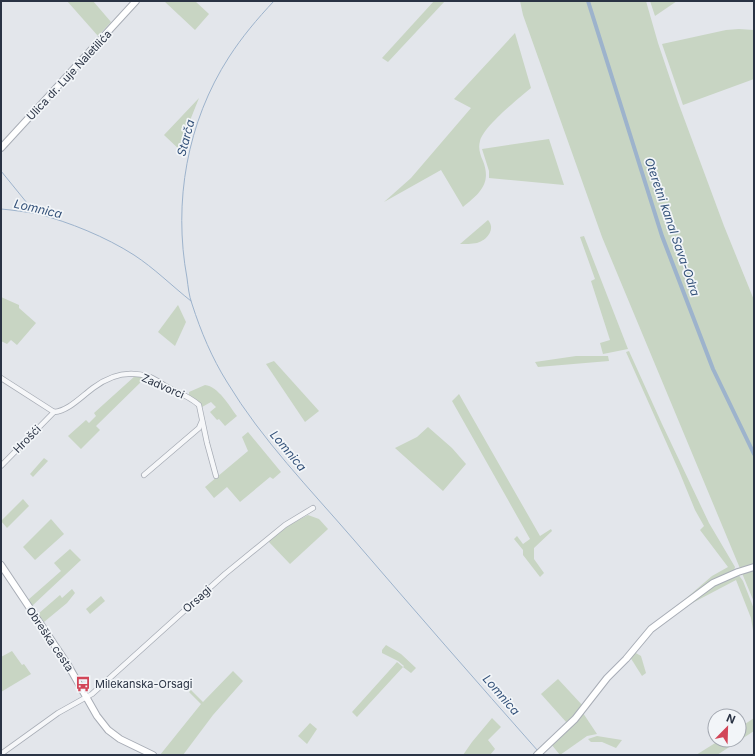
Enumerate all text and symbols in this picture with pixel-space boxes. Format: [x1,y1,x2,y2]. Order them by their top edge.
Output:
street label: Ulica dr. Luje Naletilića [24,27,114,123]
water label: Starča [173,118,198,158]
water label: Oteretni kanal Sava-Odra [642,156,703,298]
water label: Lomnica [13,196,64,221]
street label: Zadvorci [139,370,187,402]
street label: Hrošći [10,422,44,456]
water label: Lomnica [267,427,310,474]
street label: Orsagi [180,582,214,616]
street label: Obreška cesta [23,604,77,674]
water label: Lomnica [480,671,523,718]
bus stop icon: Milekanska-Orsagi [74,675,92,693]
place label: Milekanska-Orsagi [95,677,192,691]
north arrow [707,708,747,748]
text: N [724,711,738,727]

